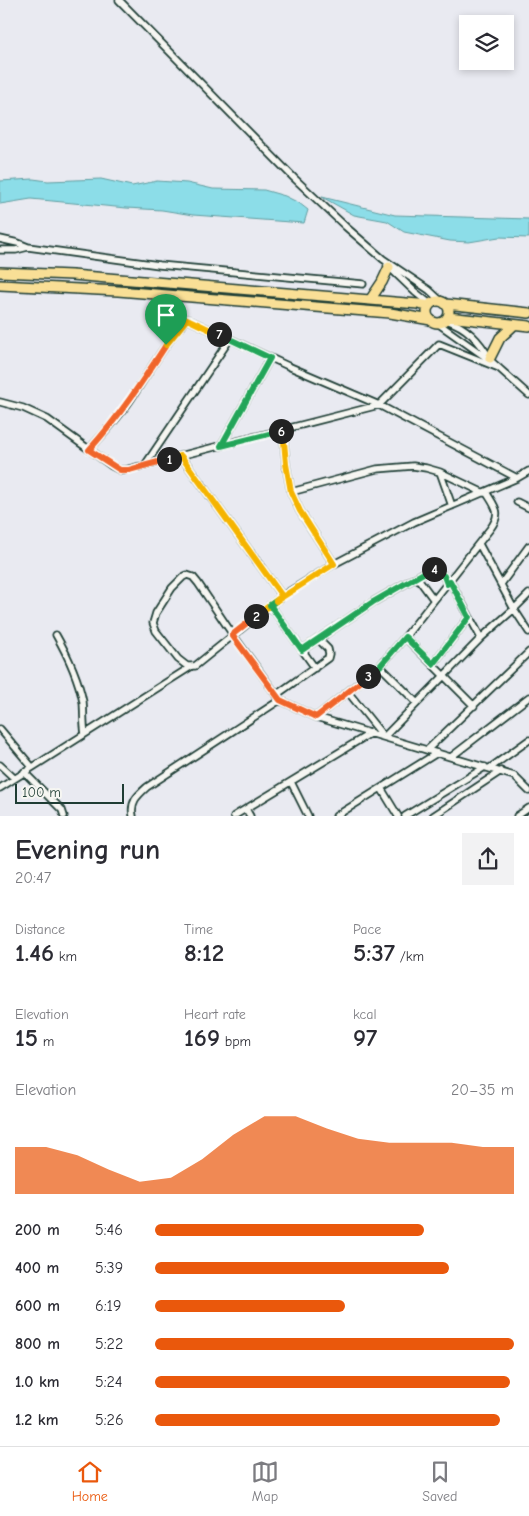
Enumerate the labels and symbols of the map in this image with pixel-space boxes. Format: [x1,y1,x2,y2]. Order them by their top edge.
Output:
pin [145,294,187,345]
pin: 7 [206,322,232,346]
pin: 6 [268,418,294,444]
pin: 1 [156,446,182,472]
pin: 4 [422,556,446,582]
pin: 2 [244,604,268,628]
pin: 3 [356,664,380,688]
scale bar [15,781,124,804]

